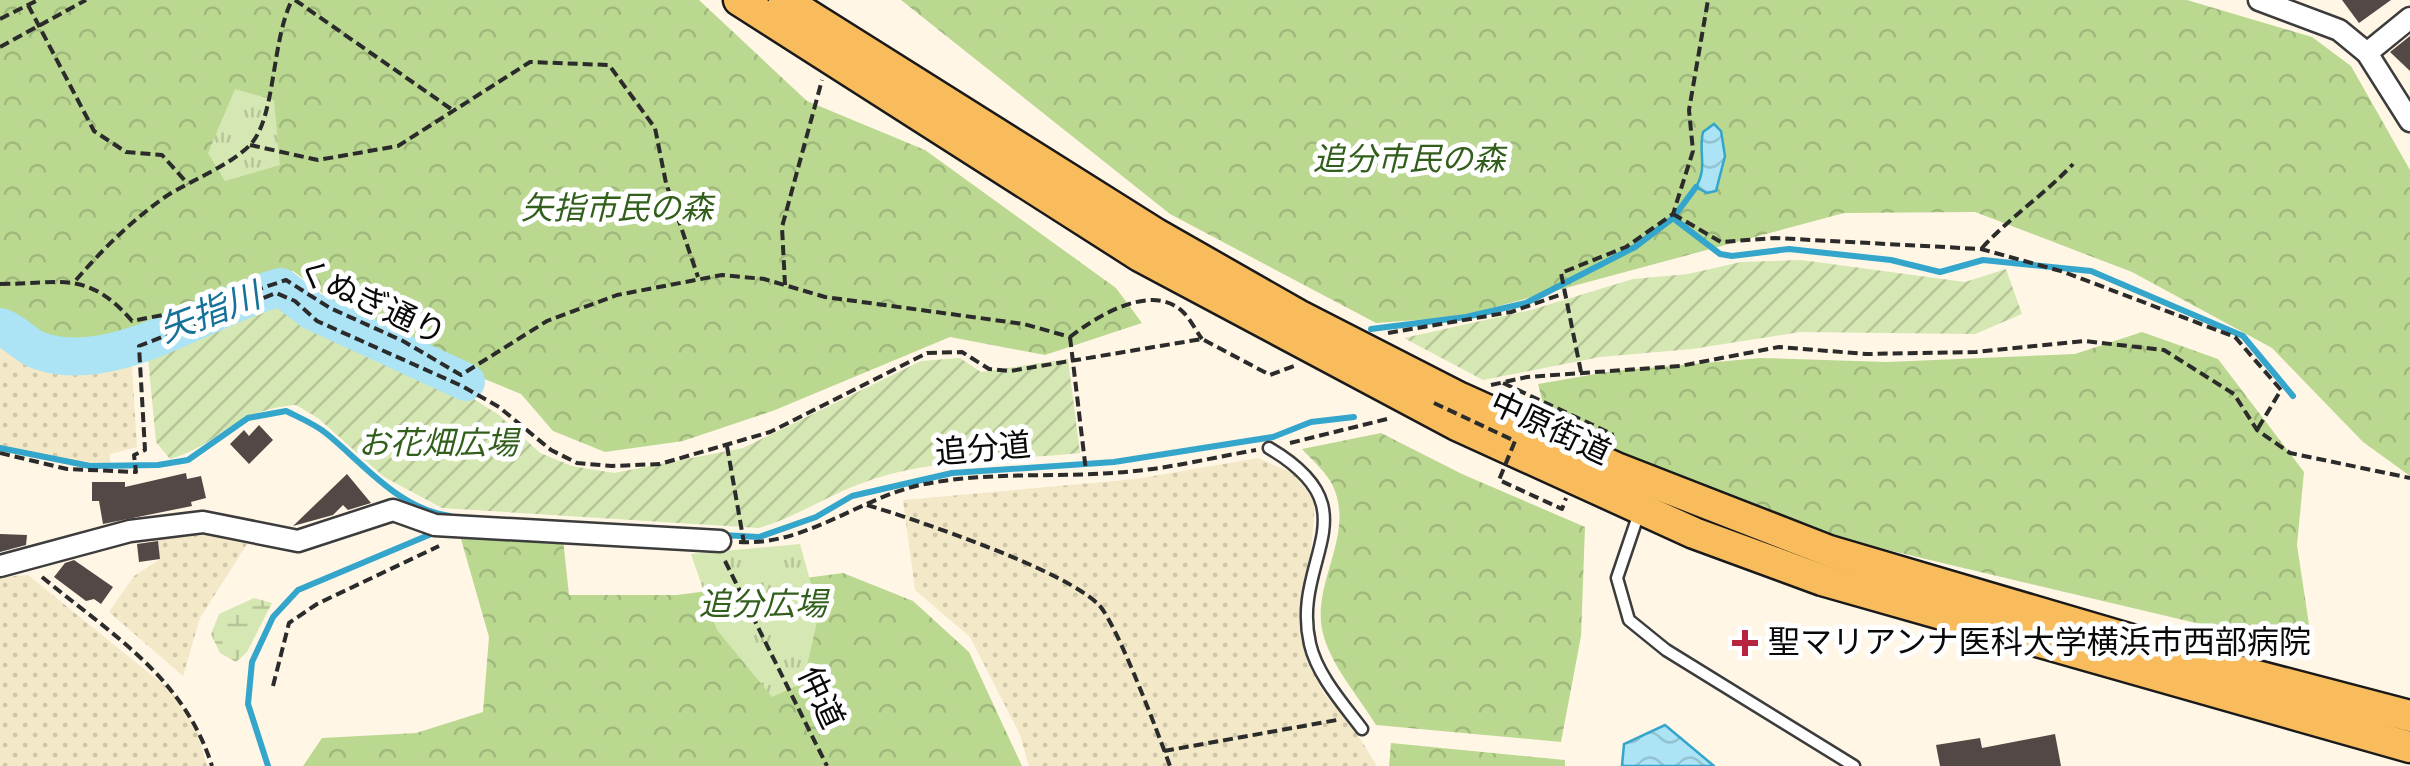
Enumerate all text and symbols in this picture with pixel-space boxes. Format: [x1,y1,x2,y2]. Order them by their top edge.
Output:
park label: 追分市民の森 [1313,136,1508,185]
park label: 矢指市民の森 [521,185,716,234]
street label: くぬぎ通り [288,247,454,359]
water label: 矢指川 [151,269,272,358]
street label: 中原街道 [1482,380,1618,478]
park label: お花畑広場 [358,420,521,469]
street label: 追分道 [933,421,1033,479]
park label: 追分広場 [699,581,830,630]
place label: 聖マリアンナ医科大学横浜市西部病院 [1768,619,2311,668]
marker: 聖マリアンナ医科大学横浜市西部病院 [1732,630,1758,656]
street label: 仲道 [784,659,856,737]

